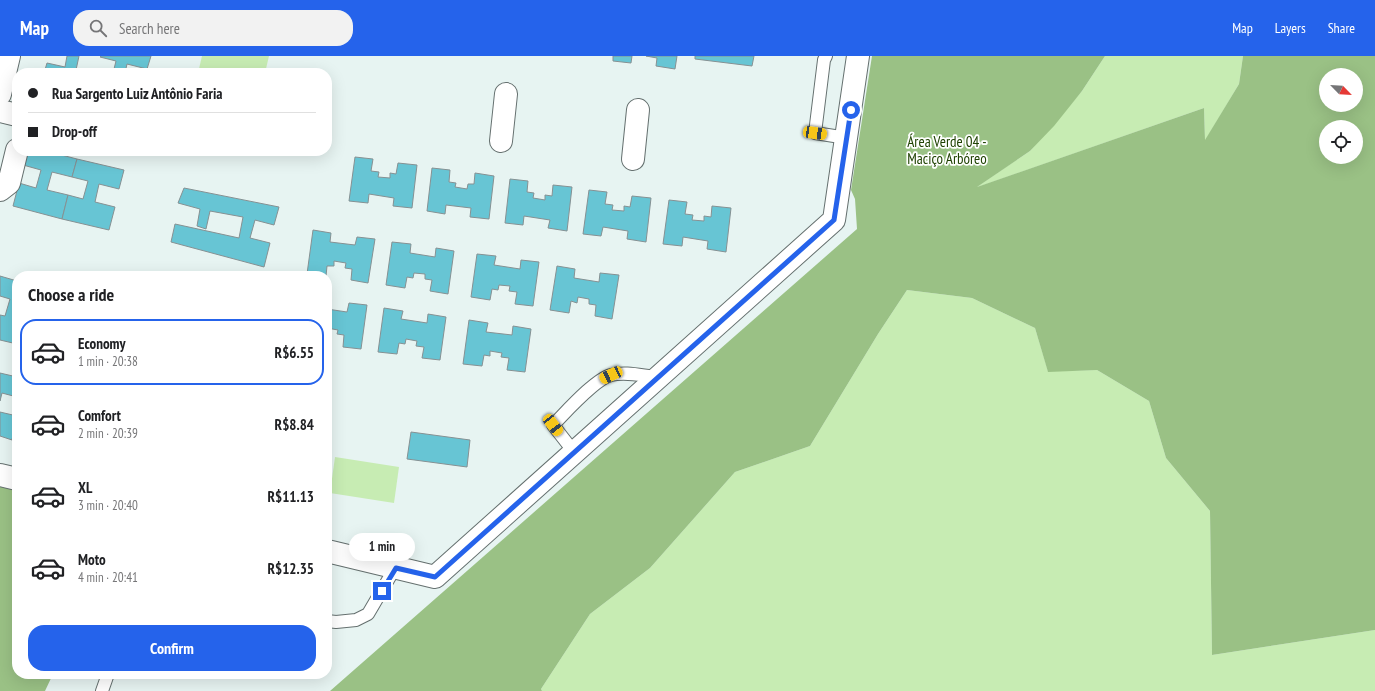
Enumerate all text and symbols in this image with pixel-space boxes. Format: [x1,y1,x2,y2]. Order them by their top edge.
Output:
search box [73,10,353,46]
text: Map [20,16,49,40]
icon: search [87,17,109,39]
text: Search here [119,19,180,38]
text: Map [1232,19,1253,37]
text: Layers [1275,19,1306,37]
text: Share [1328,19,1355,37]
north arrow [1319,68,1363,112]
map controls [1319,68,1363,164]
text: Rua Sargento Luiz Antônio Faria [52,84,223,103]
route start [842,101,860,119]
button: locate [1319,120,1363,164]
text: Drop-off [52,122,97,141]
car [802,125,828,141]
park label: Área Verde 04 - Maciço Arbóreo [907,132,987,168]
text: Choose a ride [28,283,114,306]
icon: car [30,334,66,370]
text: Economy [78,334,126,353]
text: R$6.55 [275,343,314,362]
text: 1 min · 20:38 [78,353,138,370]
car [598,364,624,386]
icon: car [30,406,66,442]
text: Comfort [78,406,121,425]
car [541,412,565,438]
text: R$8.84 [275,415,314,434]
text: 2 min · 20:39 [78,425,138,442]
icon: car [30,478,66,514]
text: XL [78,478,92,497]
text: R$11.13 [267,487,314,506]
text: 3 min · 20:40 [78,497,138,514]
callout: 1 min [349,533,415,561]
text: 1 min [369,538,395,555]
icon: car [30,550,66,586]
text: Moto [78,550,106,569]
text: R$12.35 [267,559,314,578]
text: 4 min · 20:41 [78,569,138,586]
route end [373,582,391,600]
button: Confirm [28,625,316,671]

